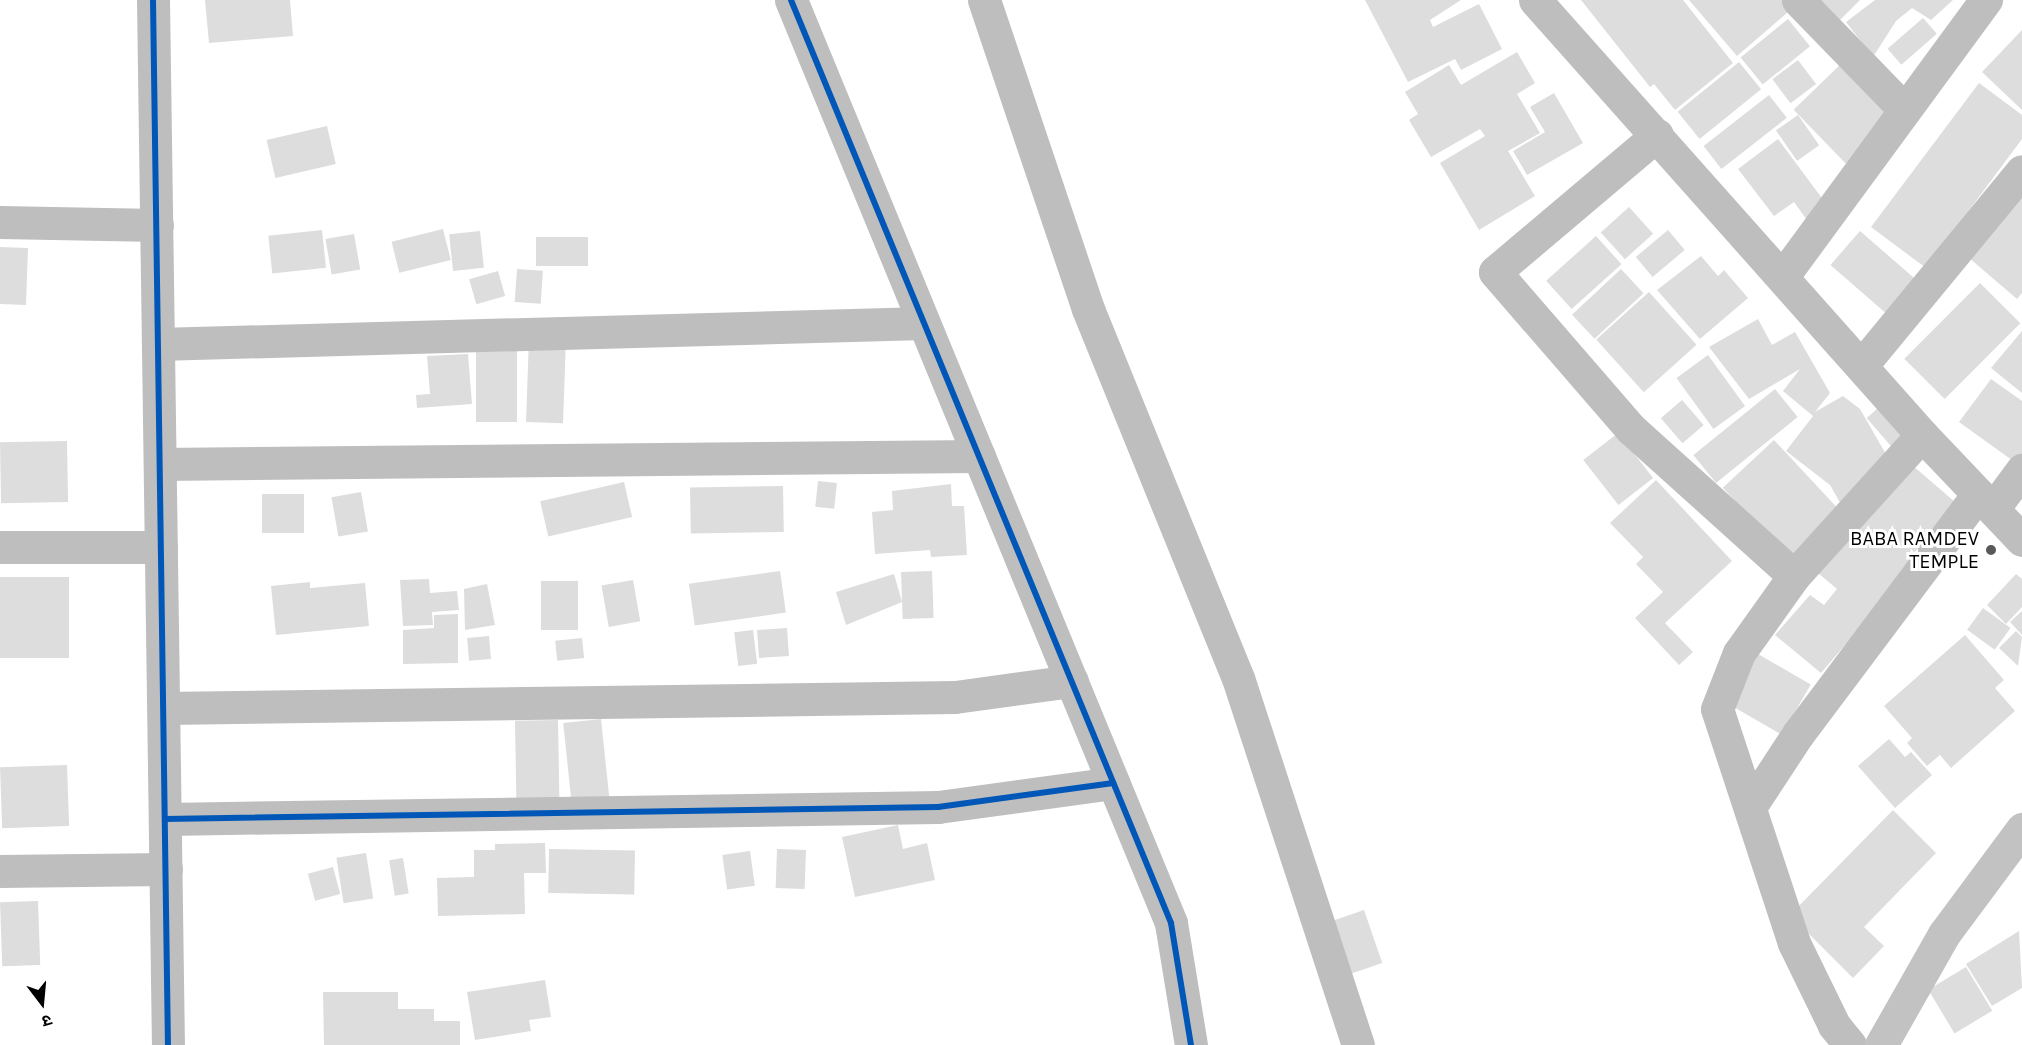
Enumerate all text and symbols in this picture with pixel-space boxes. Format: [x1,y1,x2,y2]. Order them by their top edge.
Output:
place label: BABA RAMDEV TEMPLE [1850,526,1979,573]
marker: BABA RAMDEV TEMPLE [1984,543,1998,557]
north arrow [12,973,72,1033]
text: उ [40,1010,54,1031]

